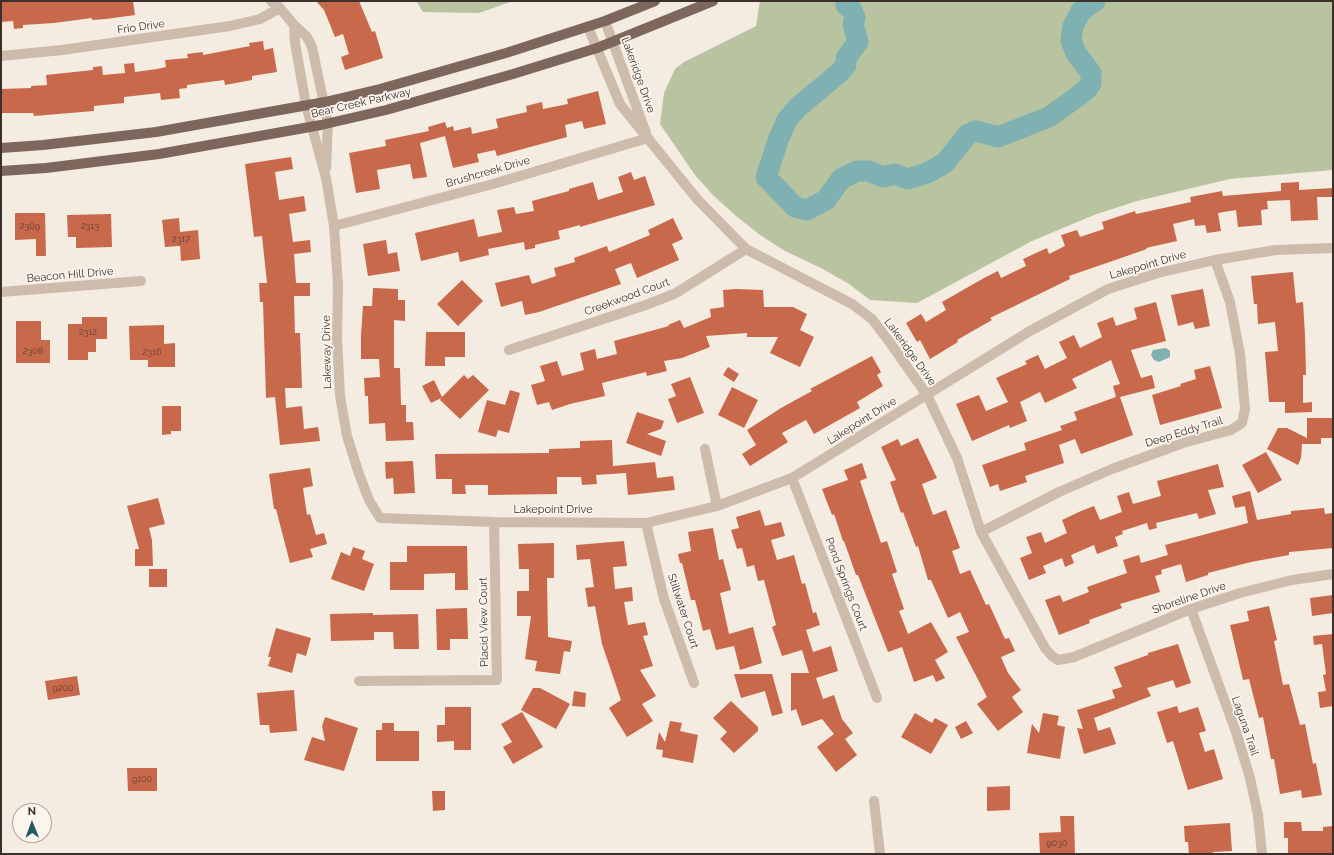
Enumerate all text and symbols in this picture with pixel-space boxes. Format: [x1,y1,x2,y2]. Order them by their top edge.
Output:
street label: Frio Drive [116,17,166,37]
street label: Lakeridge Drive [618,35,658,115]
street label: Bear Creek Parkway [310,85,412,121]
street label: Brushcreek Drive [444,154,532,190]
house number: 2309 [20,221,40,231]
house number: 2313 [81,221,99,231]
house number: 2317 [172,234,190,244]
street label: Lakepoint Drive [1108,248,1188,282]
street label: Beacon Hill Drive [26,265,114,285]
street label: Creekwood Court [583,275,671,319]
street label: Lakeway Drive [320,315,334,389]
street label: Lakeridge Drive [881,316,939,388]
house number: 2312 [79,327,97,337]
house number: 2308 [23,346,43,356]
house number: 2316 [143,347,161,357]
street label: Lakepoint Drive [825,394,899,448]
street label: Deep Eddy Trail [1144,414,1224,450]
street label: Lakepoint Drive [513,503,593,517]
street label: Pond Springs Court [822,536,870,632]
street label: Stillwater Court [665,572,701,650]
street label: Placid View Court [477,577,491,667]
street label: Shoreline Drive [1150,579,1228,617]
house number: 9200 [53,683,73,693]
street label: Laguna Trail [1229,695,1261,757]
house number: 9100 [132,774,152,784]
north arrow [12,803,52,843]
text: N [27,805,36,818]
house number: 9030 [1046,838,1068,848]

